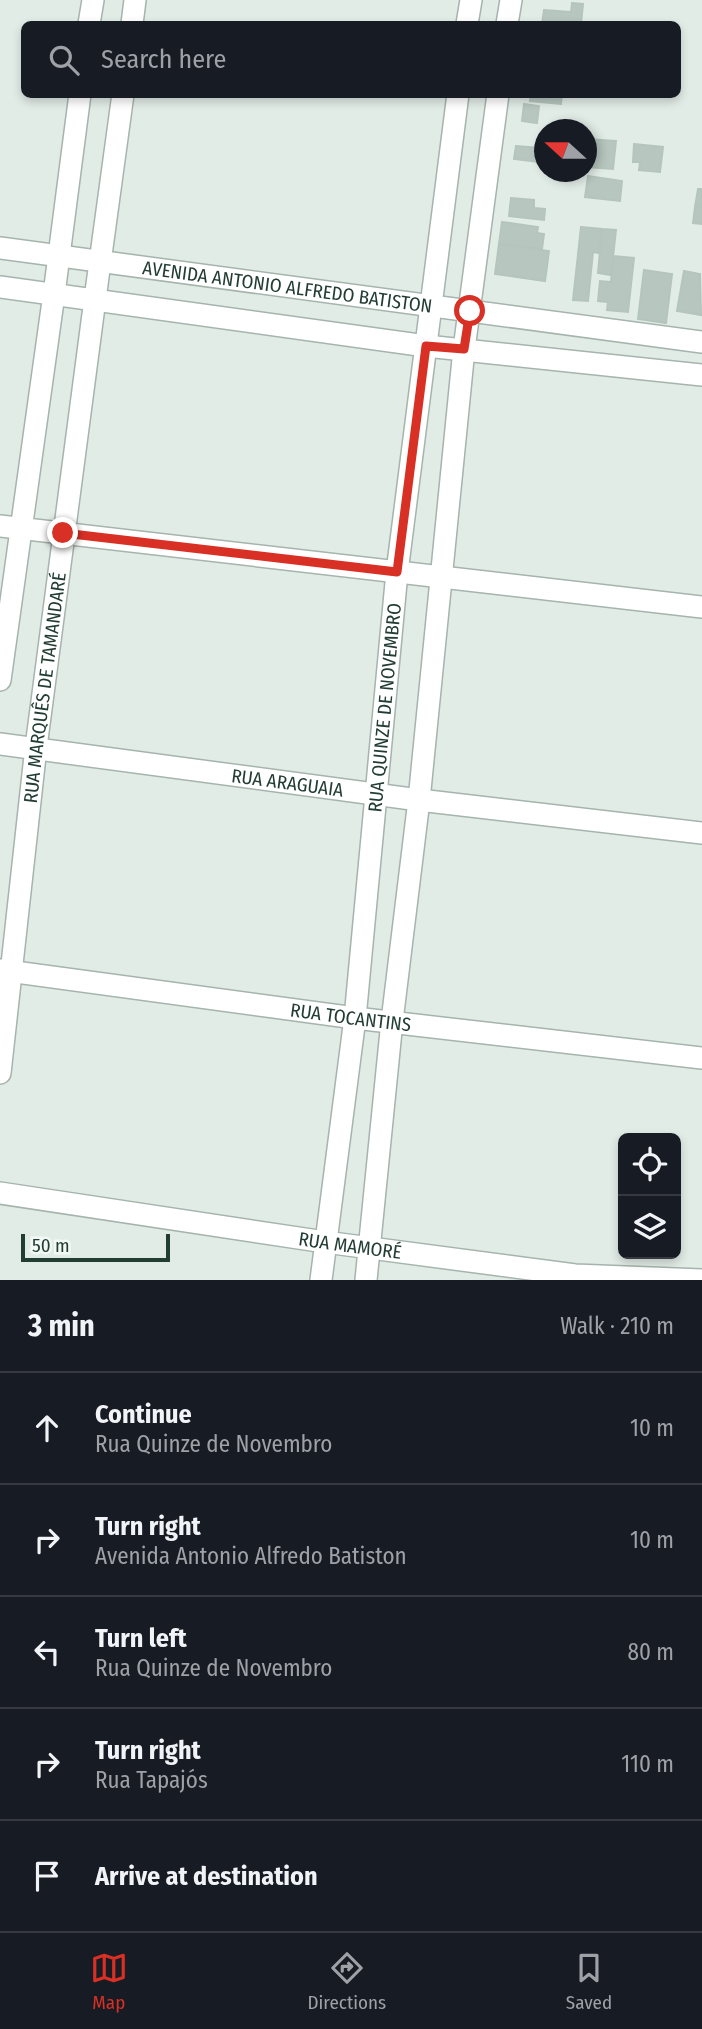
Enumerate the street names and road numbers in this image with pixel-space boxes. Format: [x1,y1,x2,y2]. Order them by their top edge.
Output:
street label: AVENIDA ANTONIO ALFREDO BATISTON [141,256,434,318]
street label: RUA MARQUÊS DE TAMANDARÉ [19,571,71,804]
street label: RUA QUINZE DE NOVEMBRO [363,602,406,813]
street label: RUA ARAGUAIA [230,764,345,802]
street label: RUA TOCANTINS [289,998,413,1036]
street label: RUA MAMORÉ [297,1227,403,1264]

